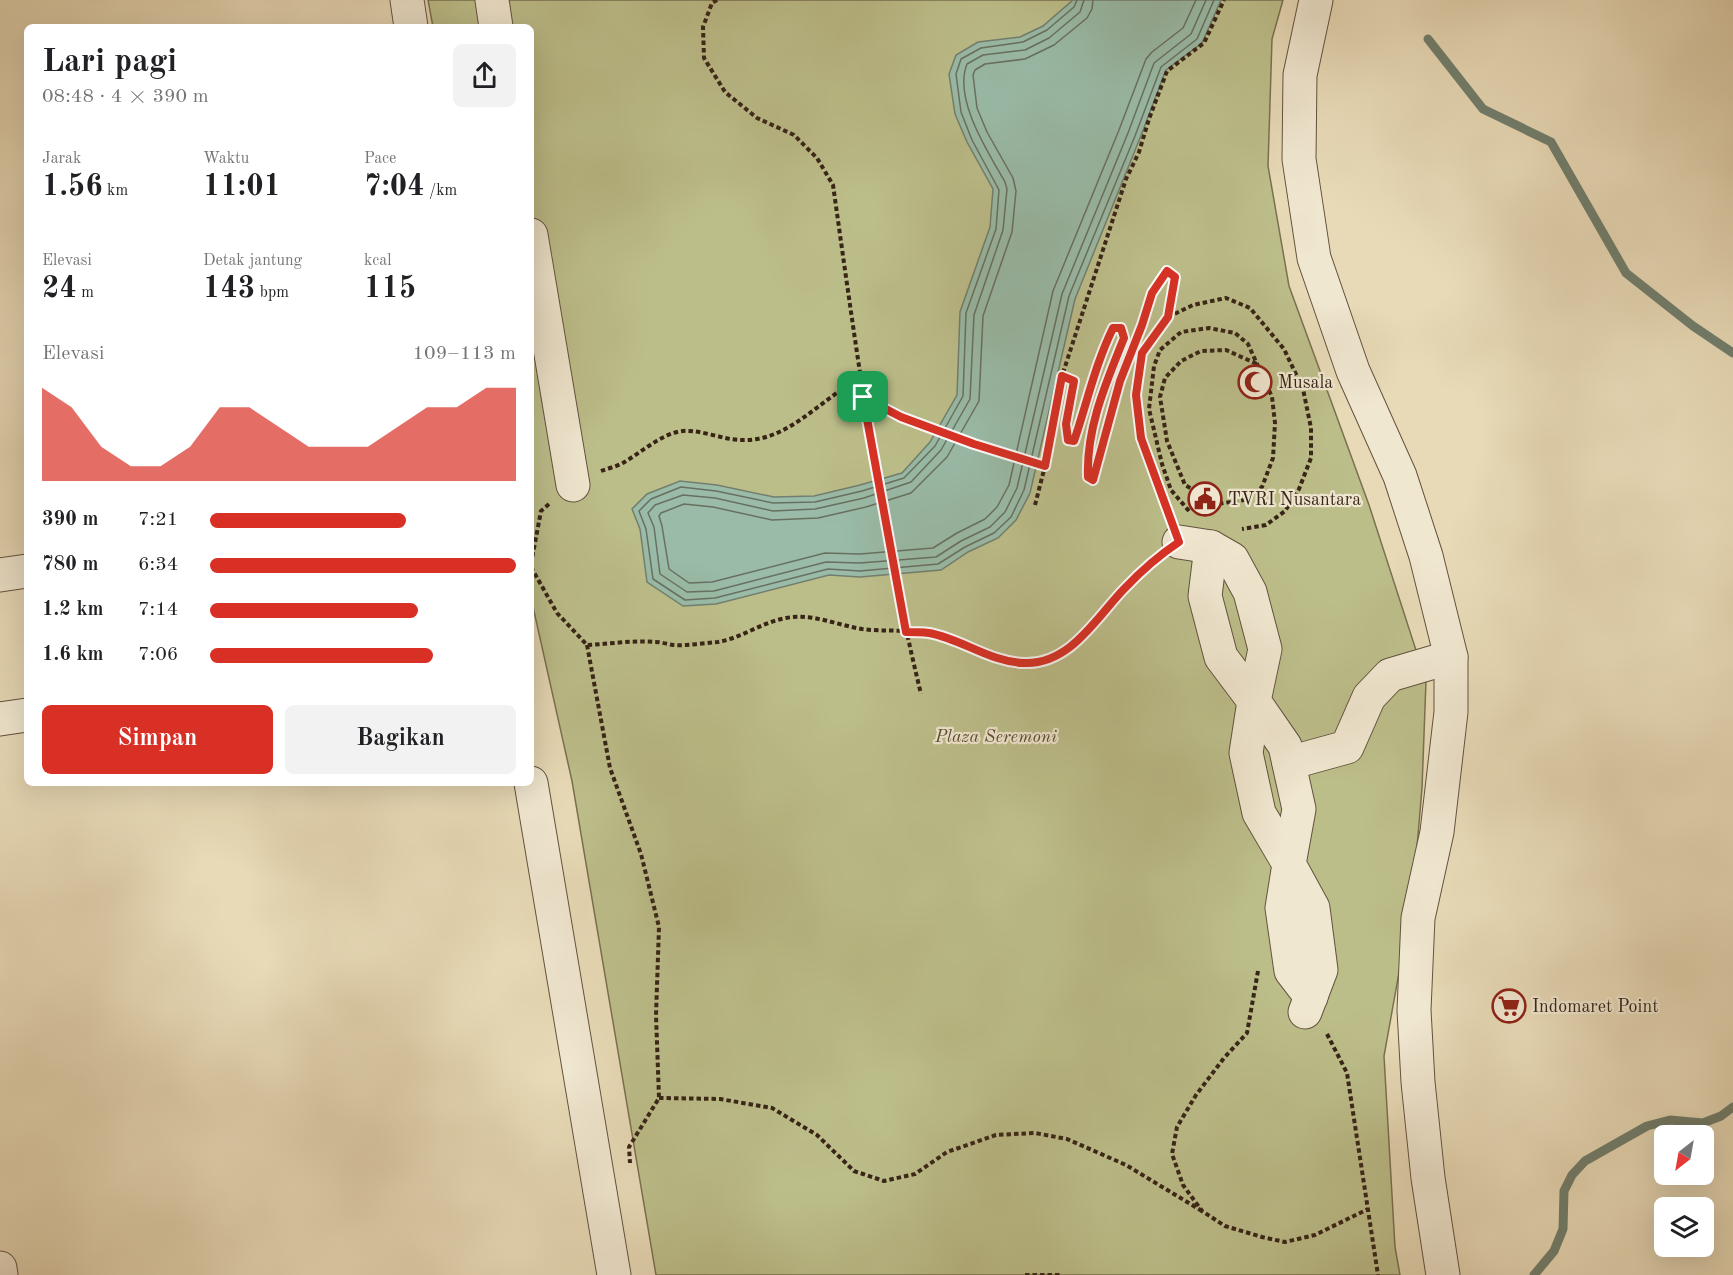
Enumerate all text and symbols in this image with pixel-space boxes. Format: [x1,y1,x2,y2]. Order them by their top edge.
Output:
button: share [453,44,516,107]
text: Lari pagi [42,46,177,79]
text: 08:48 · 4 × 390 m [42,87,209,107]
text: Jarak [42,151,81,167]
text: Waktu [203,151,249,167]
text: Pace [364,151,396,167]
text: 1.56 [42,172,103,202]
text: 11:01 [203,172,281,202]
text: 7:04 [364,172,425,202]
text: km [103,183,128,199]
text: /km [425,183,457,199]
text: Elevasi [42,253,92,269]
text: Detak jantung [203,253,302,269]
text: kcal [364,253,392,269]
text: 24 [42,274,77,304]
text: 143 [203,274,255,304]
text: 115 [364,274,416,304]
text: m [77,285,94,301]
text: bpm [255,285,289,301]
text: Elevasi [42,344,104,364]
text: 109–113 m [413,344,516,364]
mosque icon: Musala [1237,364,1273,400]
pin [837,371,888,422]
place label: Musala [1278,374,1333,392]
icon: arrive [846,380,879,413]
public building icon: TVRI Nusantara [1187,481,1223,517]
place label: TVRI Nusantara [1228,491,1361,509]
text: 390 m [42,510,98,530]
text: 7:21 [138,510,178,530]
text: 780 m [42,555,98,575]
text: 6:34 [138,555,178,575]
text: 1.2 km [42,600,104,620]
text: 7:14 [138,600,178,620]
text: 1.6 km [42,645,104,665]
text: 7:06 [138,645,178,665]
button: Simpan [42,705,273,774]
button: Bagikan [285,705,516,774]
park label: Plaza Seremoni [934,728,1057,746]
supermarket icon: Indomaret Point [1491,988,1527,1024]
place label: Indomaret Point [1532,998,1658,1016]
north arrow [1654,1125,1714,1185]
map controls [1654,1125,1714,1257]
button: layers [1654,1197,1714,1257]

